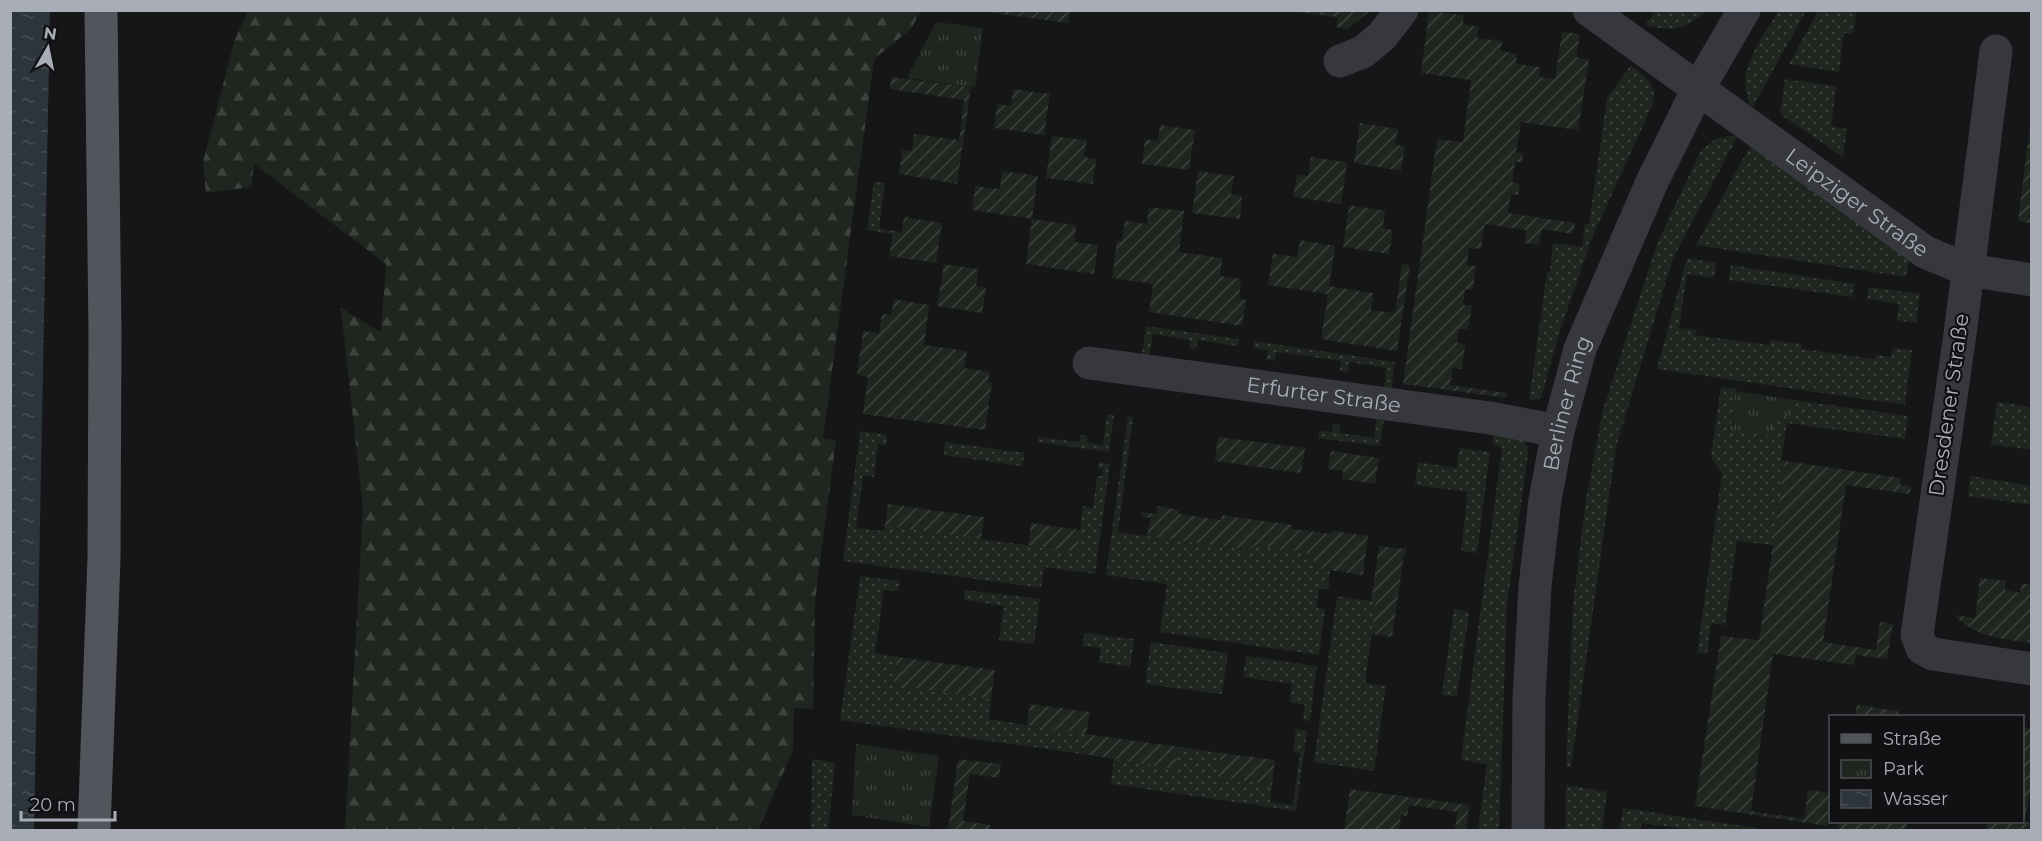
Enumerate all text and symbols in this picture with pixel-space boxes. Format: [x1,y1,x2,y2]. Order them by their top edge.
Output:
north arrow [18,18,78,78]
text: N [42,23,58,44]
street label: Leipziger Straße [1781,143,1933,262]
street label: Dresdener Straße [1923,312,1974,498]
street label: Berliner Ring [1538,332,1596,473]
street label: Erfurter Straße [1245,372,1403,418]
legend [1829,715,2024,823]
text: Straße [1883,728,1942,750]
text: Park [1883,758,1924,780]
scale bar [21,784,116,822]
text: Wasser [1883,788,1948,810]
text: 20 m [30,794,76,816]

